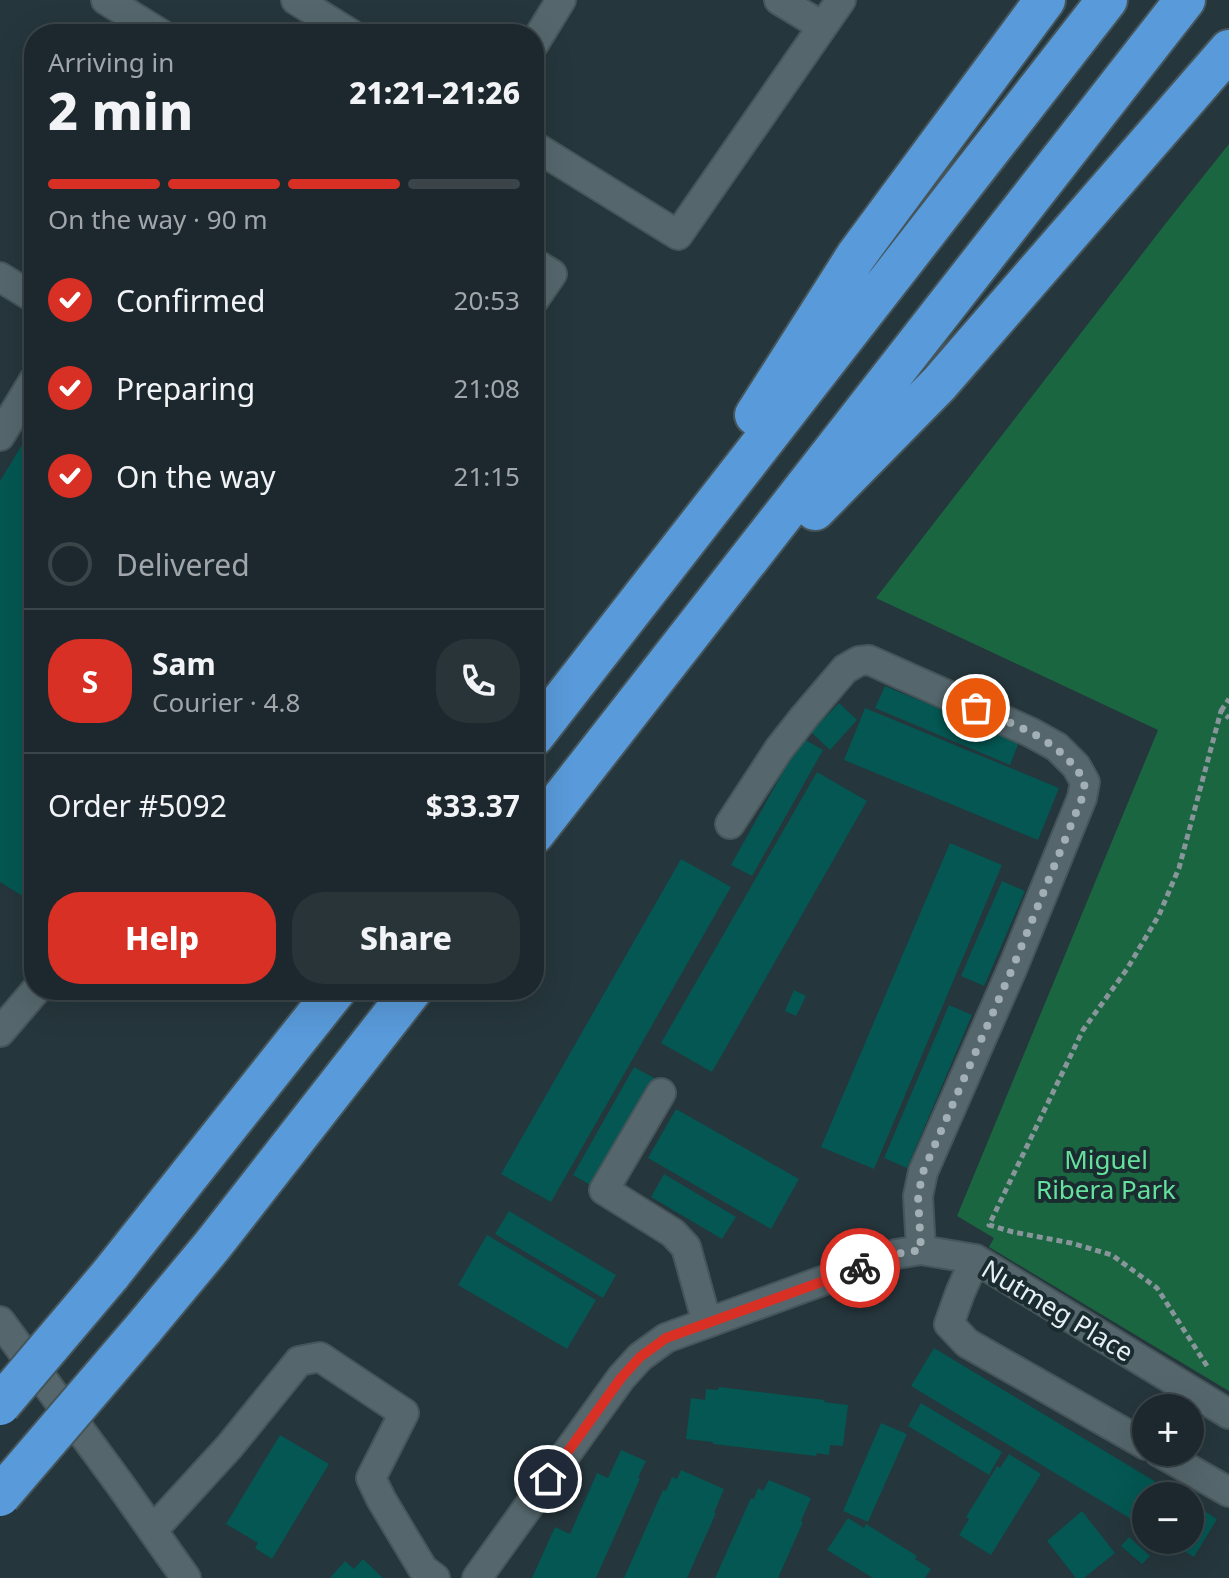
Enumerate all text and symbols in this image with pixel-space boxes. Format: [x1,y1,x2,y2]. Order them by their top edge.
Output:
text: Arriving in [48,44,174,80]
text: 21:21–21:26 [349,72,520,113]
text: 2 min [48,74,193,145]
text: On the way · 90 m [48,201,268,237]
icon: check [48,278,92,322]
text: Confirmed [116,280,266,321]
text: 20:53 [454,282,520,318]
icon: check [48,366,92,410]
text: Preparing [116,368,255,409]
text: 21:08 [454,370,520,406]
icon: check [48,454,92,498]
text: On the way [116,456,276,497]
text: 21:15 [454,458,520,494]
text: Delivered [116,544,250,585]
button: phone [436,639,520,723]
text: Sam [152,643,216,684]
text: S [82,661,98,702]
pin [942,674,1010,742]
text: Courier · 4.8 [152,684,300,720]
icon: bag [954,686,998,730]
text: Order #5092 [48,785,227,826]
text: $33.37 [426,785,520,826]
button: Help [48,892,276,984]
button: Share [292,892,520,984]
park label: Miguel Ribera Park [1036,1141,1176,1207]
courier [820,1228,900,1308]
icon: bike [838,1246,882,1290]
street label: Nutmeg Place [975,1251,1141,1369]
map controls [1132,1394,1204,1554]
button: + [1132,1394,1204,1466]
pin [514,1445,582,1513]
icon: home [526,1457,570,1501]
button: − [1132,1482,1204,1554]

